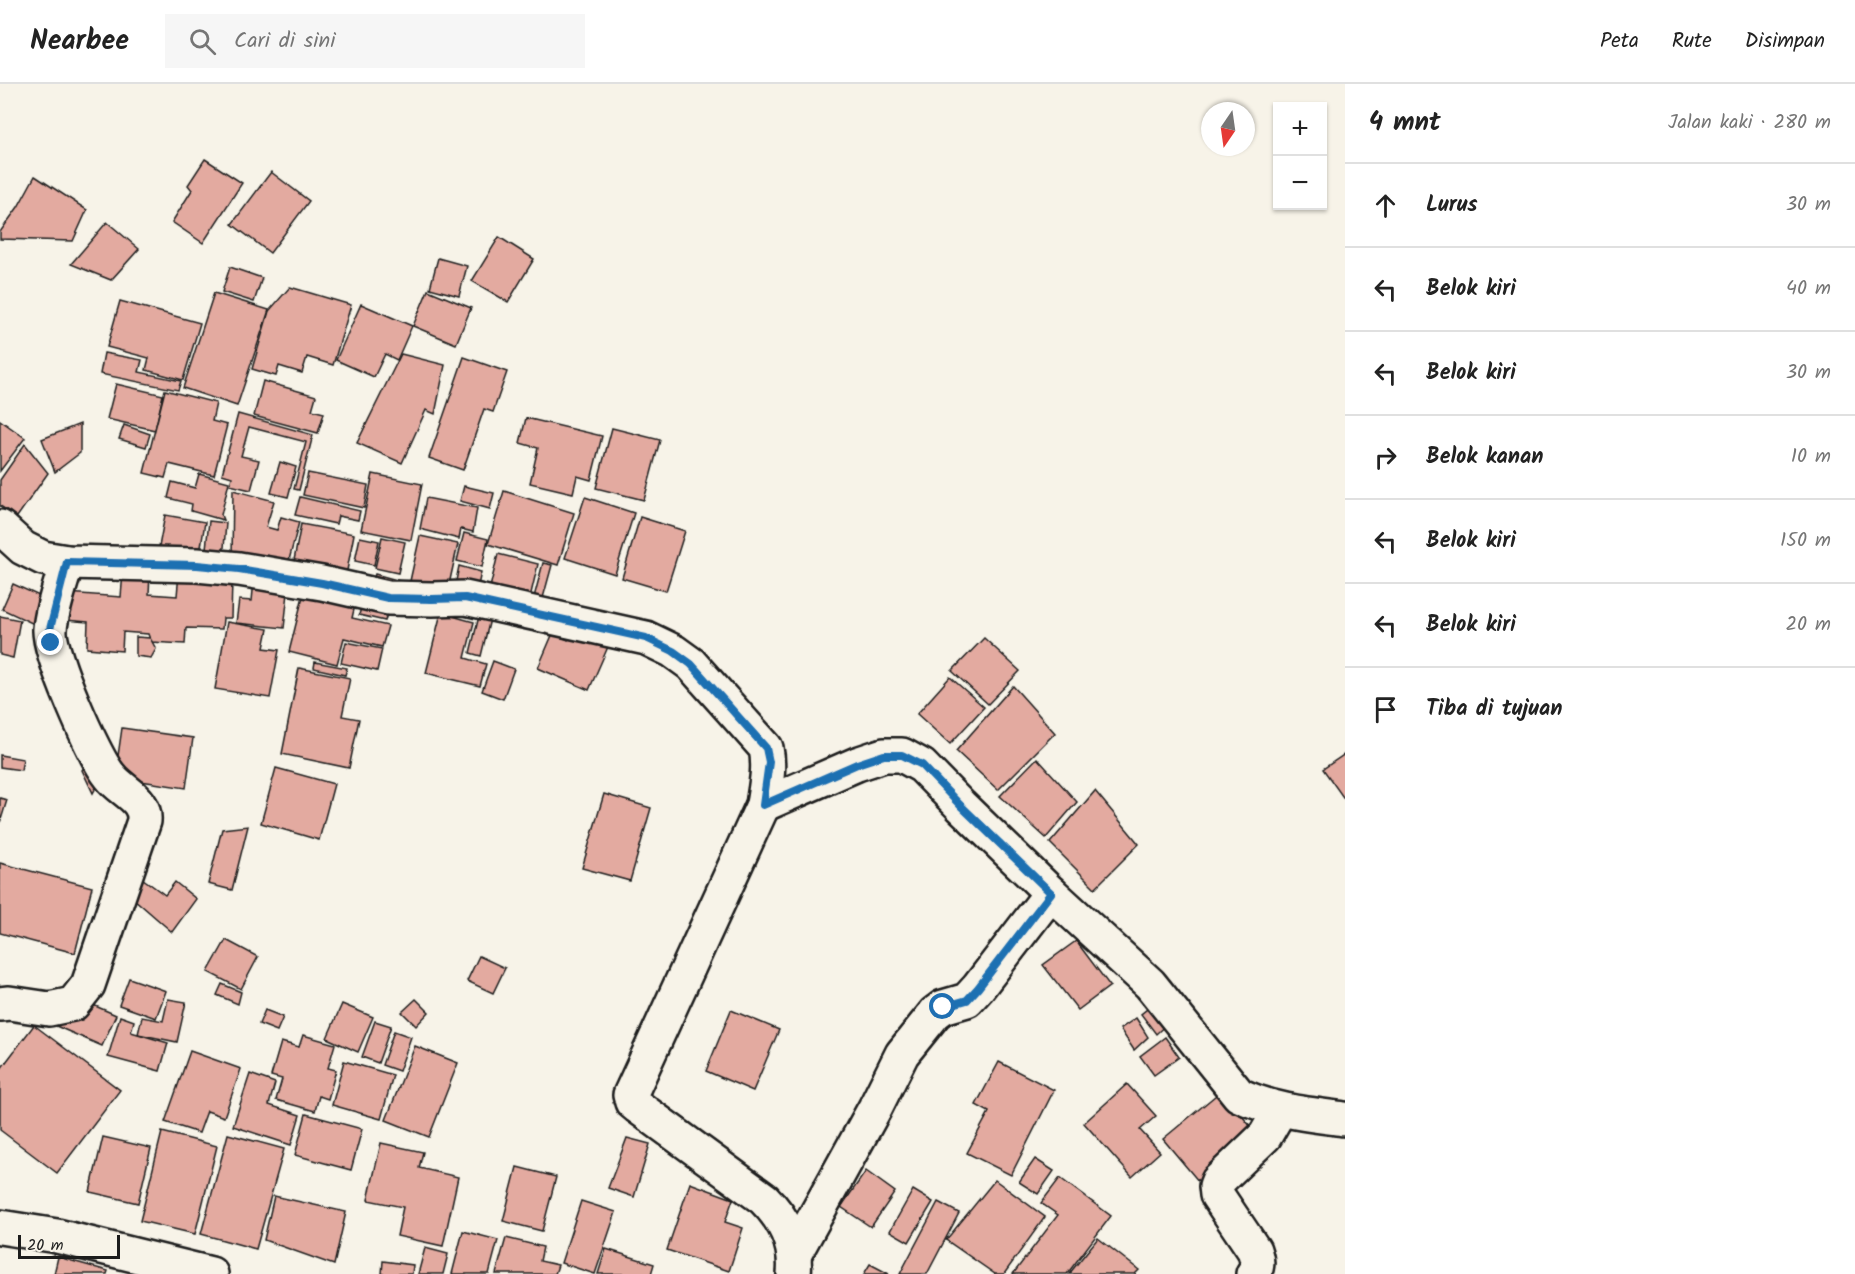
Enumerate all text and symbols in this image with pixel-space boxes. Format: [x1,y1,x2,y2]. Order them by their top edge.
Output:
search box [165,14,585,68]
text: Nearbee [30,19,129,64]
text: Cari di sini [234,24,335,59]
icon: search [186,25,219,58]
text: Peta [1600,25,1639,58]
text: Rute [1672,25,1712,58]
text: Disimpan [1745,25,1825,58]
north arrow [1201,102,1255,156]
map controls [1273,102,1327,210]
button: + [1273,102,1327,156]
text: 4 mnt [1369,102,1441,144]
text: Jalan kaki · 280 m [1668,107,1831,139]
button: − [1273,156,1327,210]
text: Lurus [1426,188,1478,223]
icon: ahead [1369,189,1402,222]
text: 30 m [1786,189,1831,221]
text: Belok kiri [1426,272,1516,307]
icon: left [1369,273,1402,306]
text: 40 m [1786,273,1831,305]
text: Belok kiri [1426,356,1516,391]
icon: left [1369,357,1402,390]
text: 30 m [1786,357,1831,389]
text: Belok kanan [1426,440,1543,475]
icon: right [1369,441,1402,474]
text: 10 m [1791,441,1831,473]
text: Belok kiri [1426,524,1516,559]
icon: left [1369,525,1402,558]
text: 150 m [1780,525,1831,557]
text: Belok kiri [1426,608,1516,643]
icon: left [1369,609,1402,642]
text: 20 m [1785,609,1831,641]
route end [37,629,63,655]
text: Tiba di tujuan [1426,692,1562,727]
icon: arrive [1369,693,1402,726]
route start [929,993,955,1019]
scale bar [18,1232,120,1260]
text: 20 m [27,1233,63,1258]

